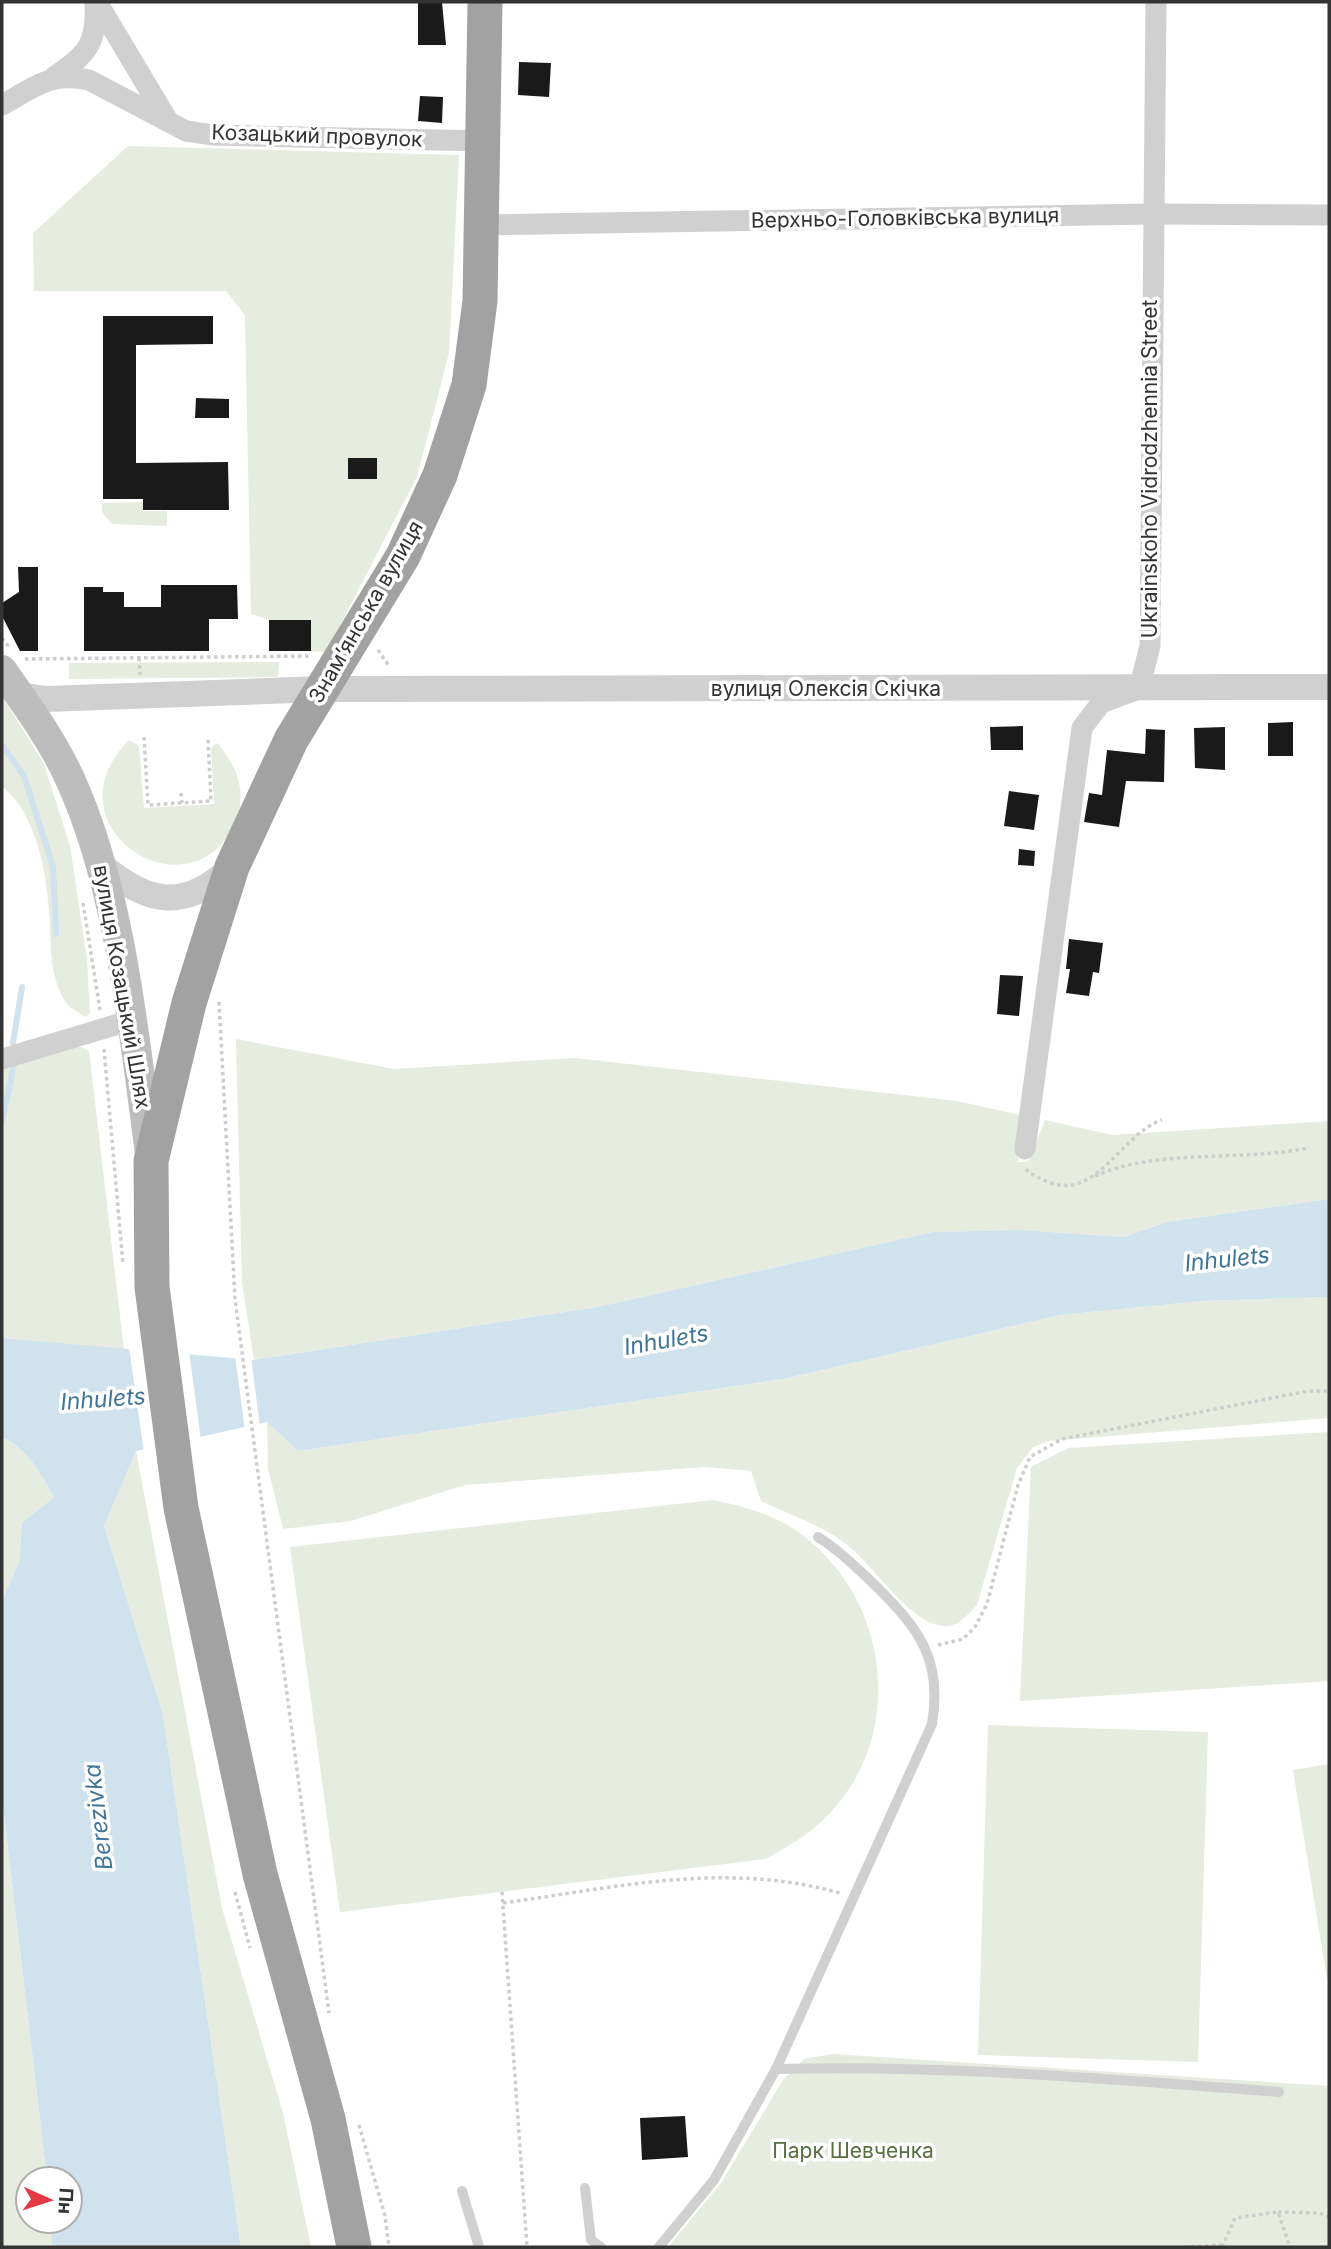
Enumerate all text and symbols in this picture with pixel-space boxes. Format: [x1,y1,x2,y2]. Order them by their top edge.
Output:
street label: Козацький провулок [211,119,424,152]
street label: Верхньо-Головківська вулиця [751,202,1059,233]
street label: Ukrainskoho Vidrodzhennia Street [1137,300,1162,638]
street label: Знамʼянська вулиця [303,516,428,707]
street label: вулиця Олексія Скічка [711,676,941,701]
street label: вулиця Козацький Шлях [89,863,156,1111]
water label: Inhulets [1183,1241,1271,1277]
water label: Inhulets [622,1319,710,1361]
water label: Inhulets [59,1382,147,1416]
water label: Berezivka [78,1762,118,1872]
park label: Парк Шевченка [772,2138,934,2163]
north arrow [14,2165,84,2235]
text: Пн [53,2187,78,2214]

